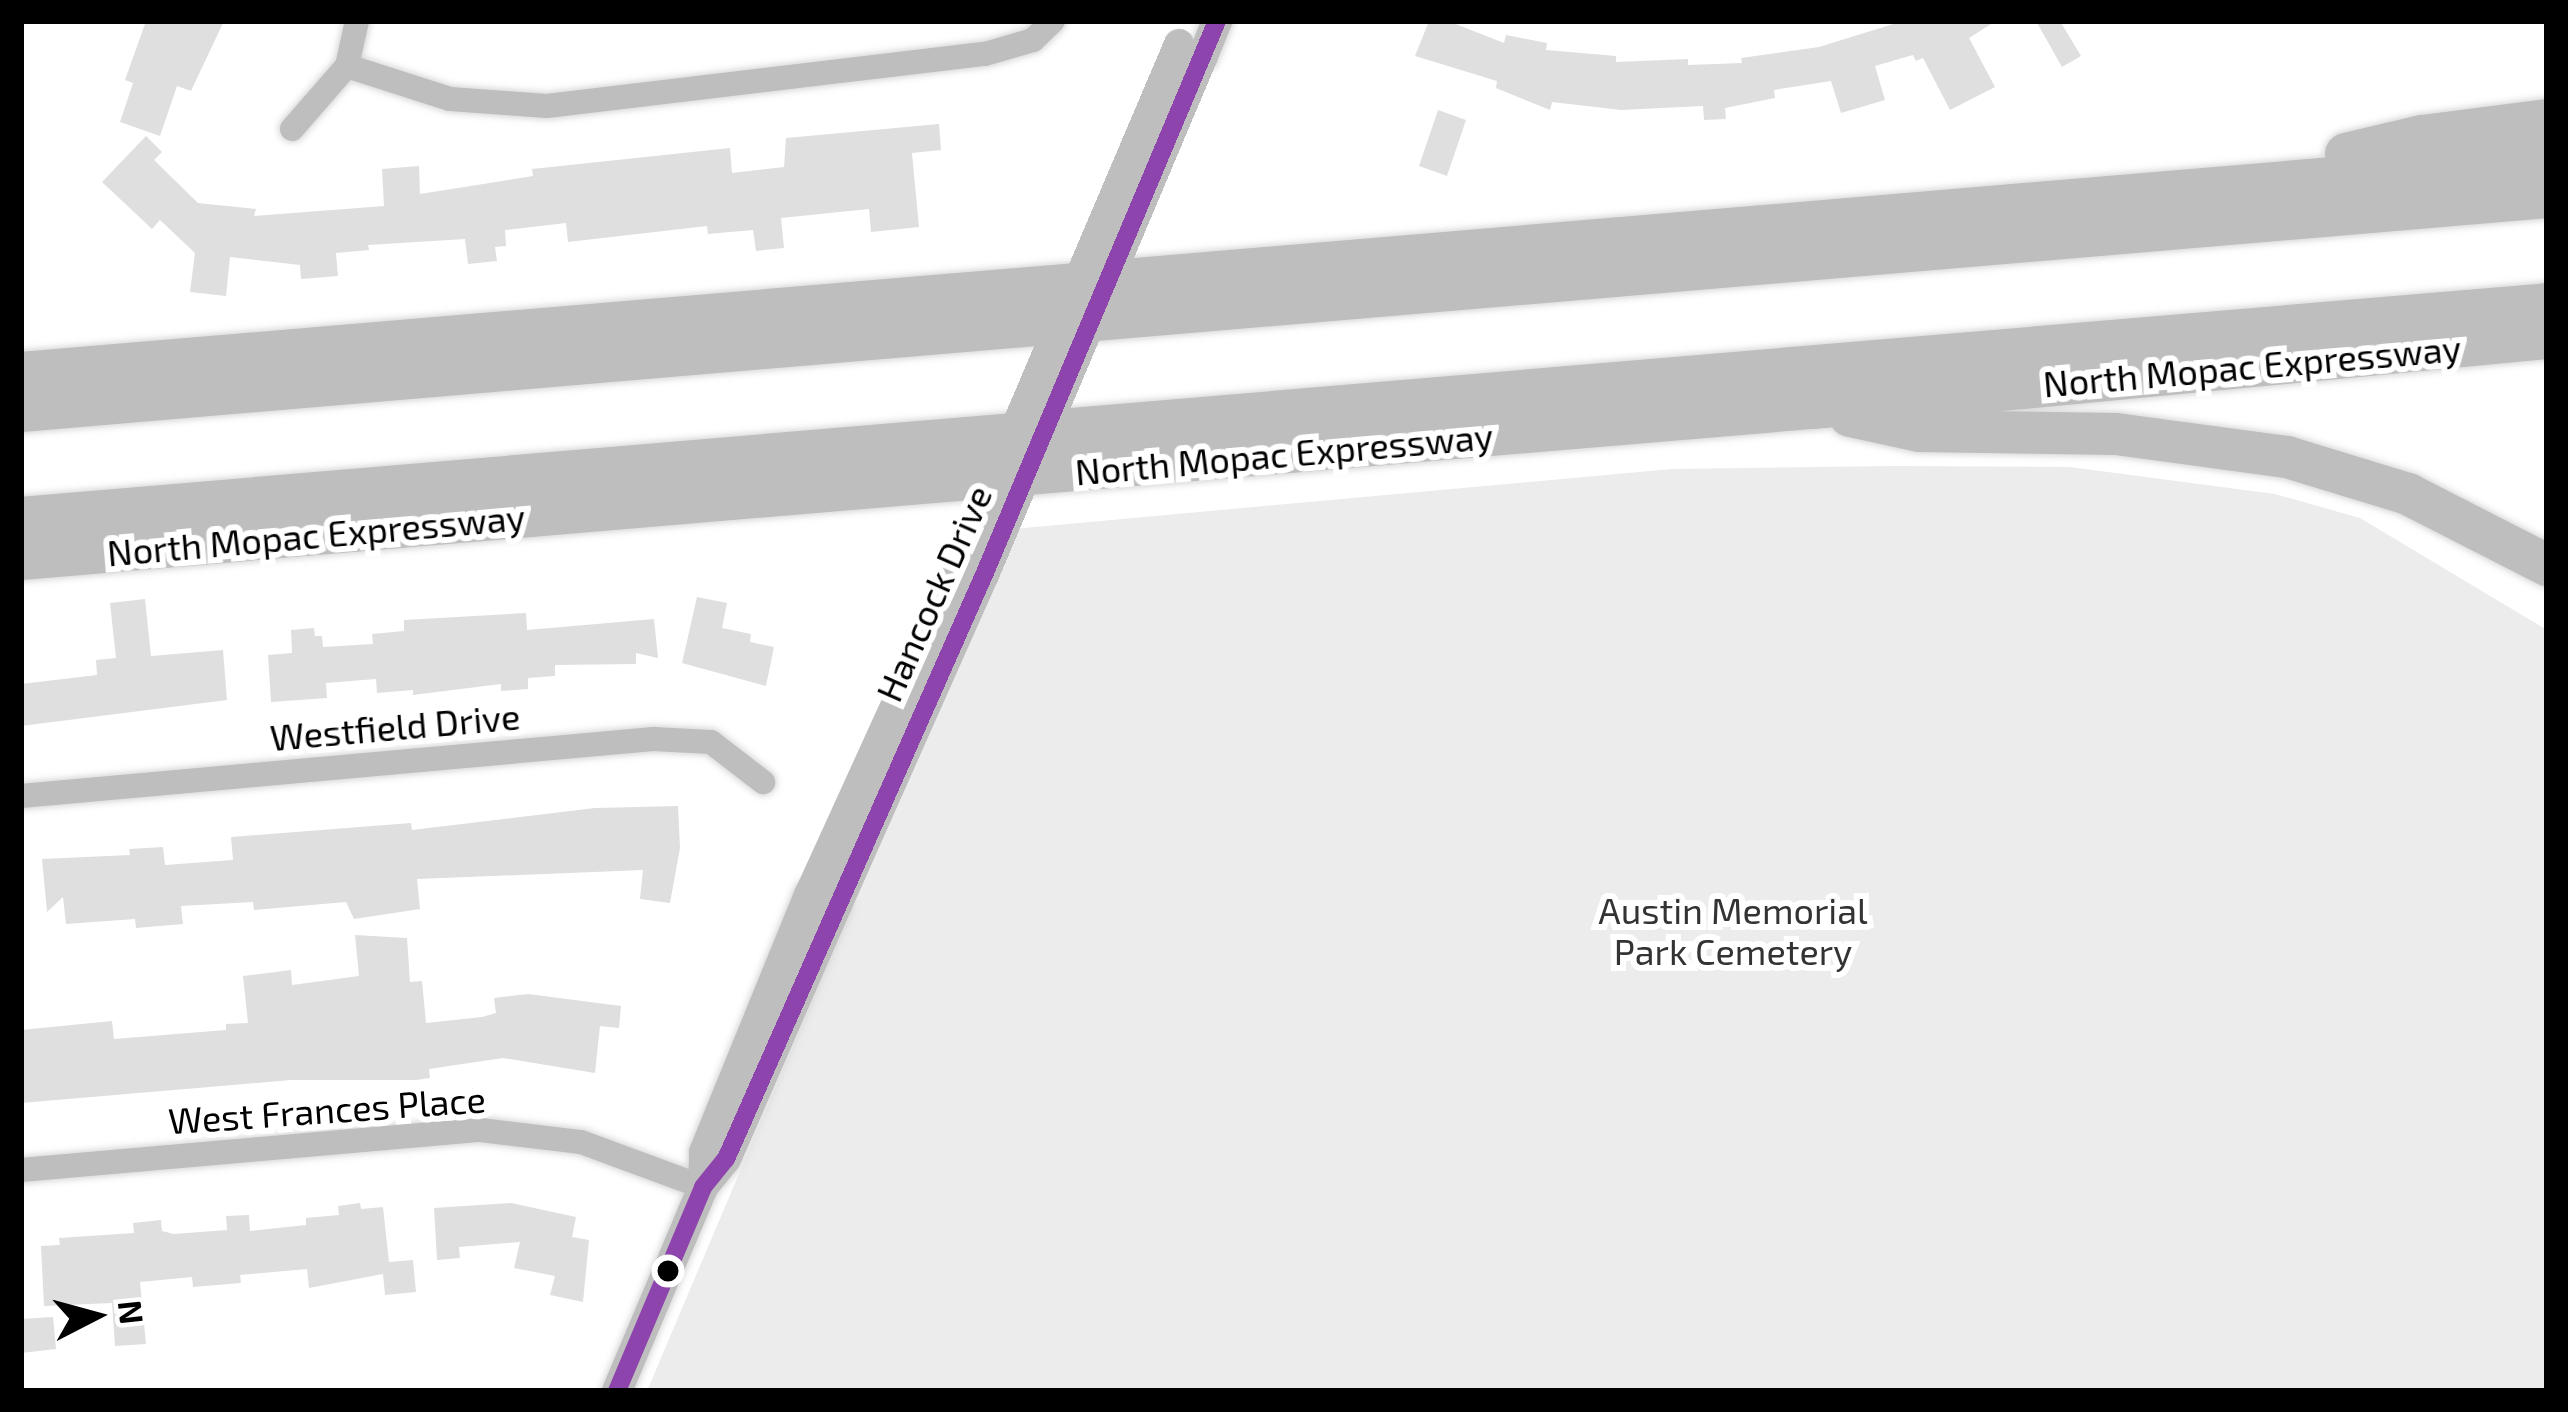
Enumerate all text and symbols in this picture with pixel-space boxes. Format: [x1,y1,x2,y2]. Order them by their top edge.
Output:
street label: North Mopac Expressway [2041,325,2463,405]
street label: North Mopac Expressway [1073,413,1495,493]
street label: Hancock Drive [866,478,1000,708]
street label: North Mopac Expressway [105,494,527,574]
street label: Westfield Drive [268,694,522,758]
park label: Austin Memorial Park Cemetery [1598,887,1868,972]
street label: West Frances Place [167,1076,487,1142]
north arrow [36,1256,156,1376]
unlabelled marker [657,1260,679,1282]
text: N [111,1298,153,1326]

